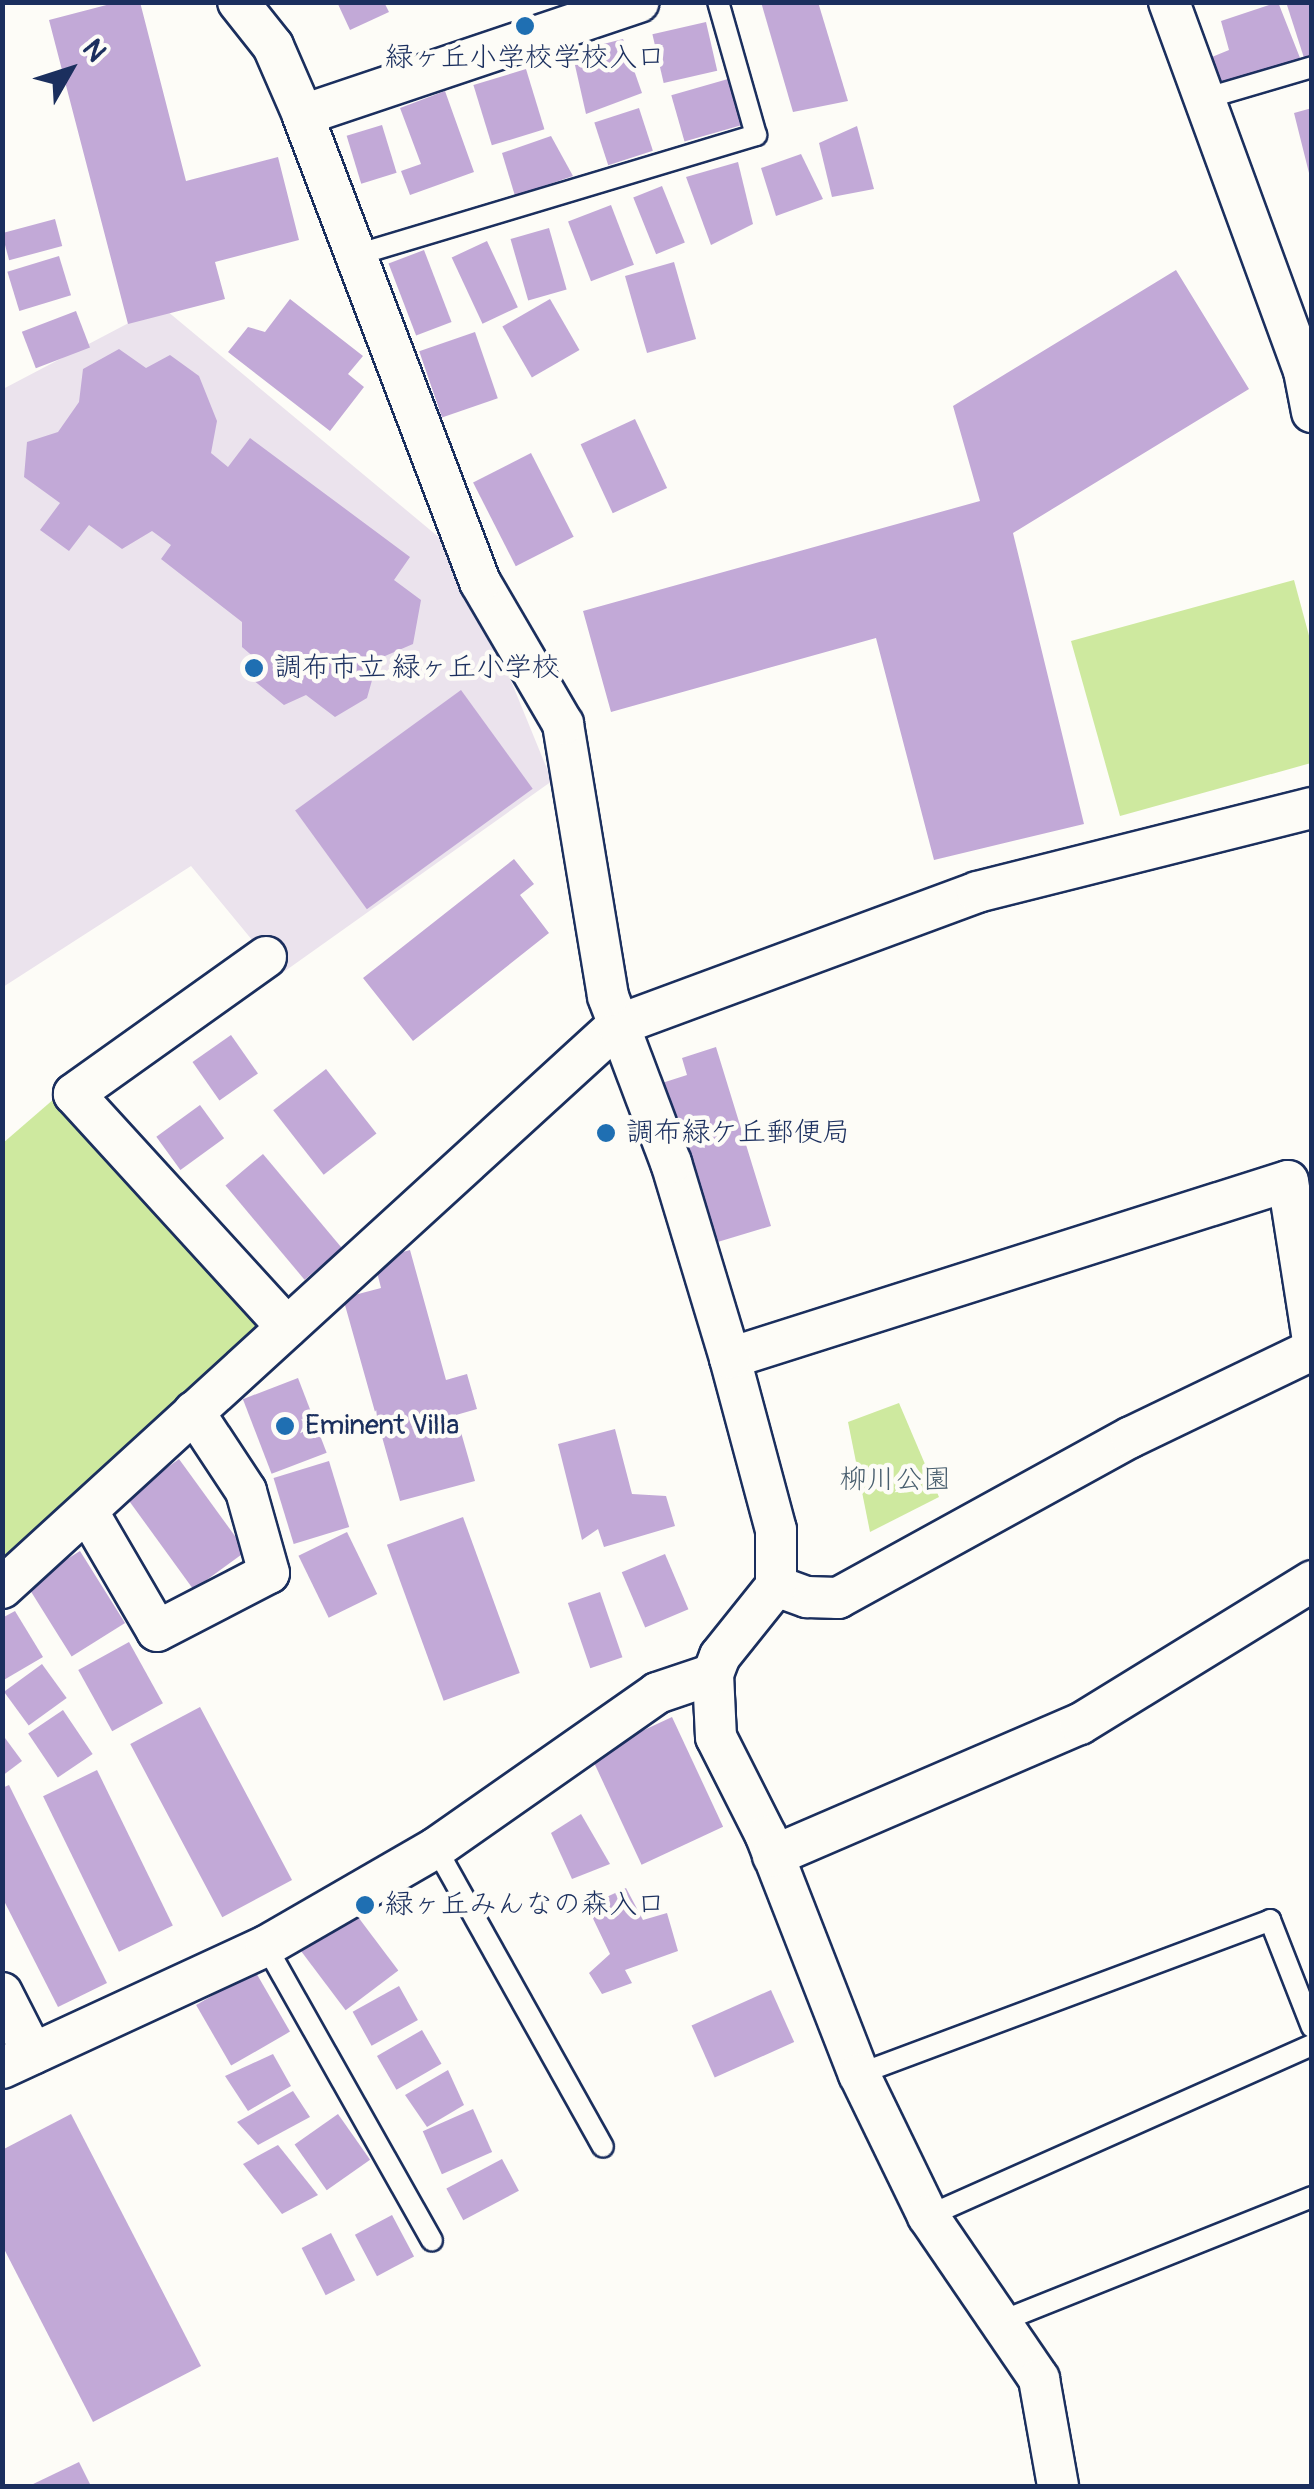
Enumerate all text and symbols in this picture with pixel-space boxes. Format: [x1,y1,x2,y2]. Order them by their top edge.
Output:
marker: 緑ヶ丘小学校学校入口 [514,15,536,37]
north arrow [20,20,120,120]
text: N [74,32,113,69]
place label: 緑ヶ丘小学校学校入口 [385,41,665,75]
place label: 調布市立 緑ヶ丘小学校 [274,651,560,685]
marker: 調布市立 緑ヶ丘小学校 [243,657,265,679]
place label: 調布緑ケ丘郵便局 [626,1116,850,1150]
marker: 調布緑ケ丘郵便局 [595,1122,617,1144]
place label: Eminent Villa [305,1409,459,1443]
marker: Eminent Villa [274,1415,296,1437]
park label: 柳川公園 [839,1463,951,1497]
place label: 緑ヶ丘みんなの森入口 [385,1888,665,1922]
marker: 緑ヶ丘みんなの森入口 [354,1894,376,1916]

